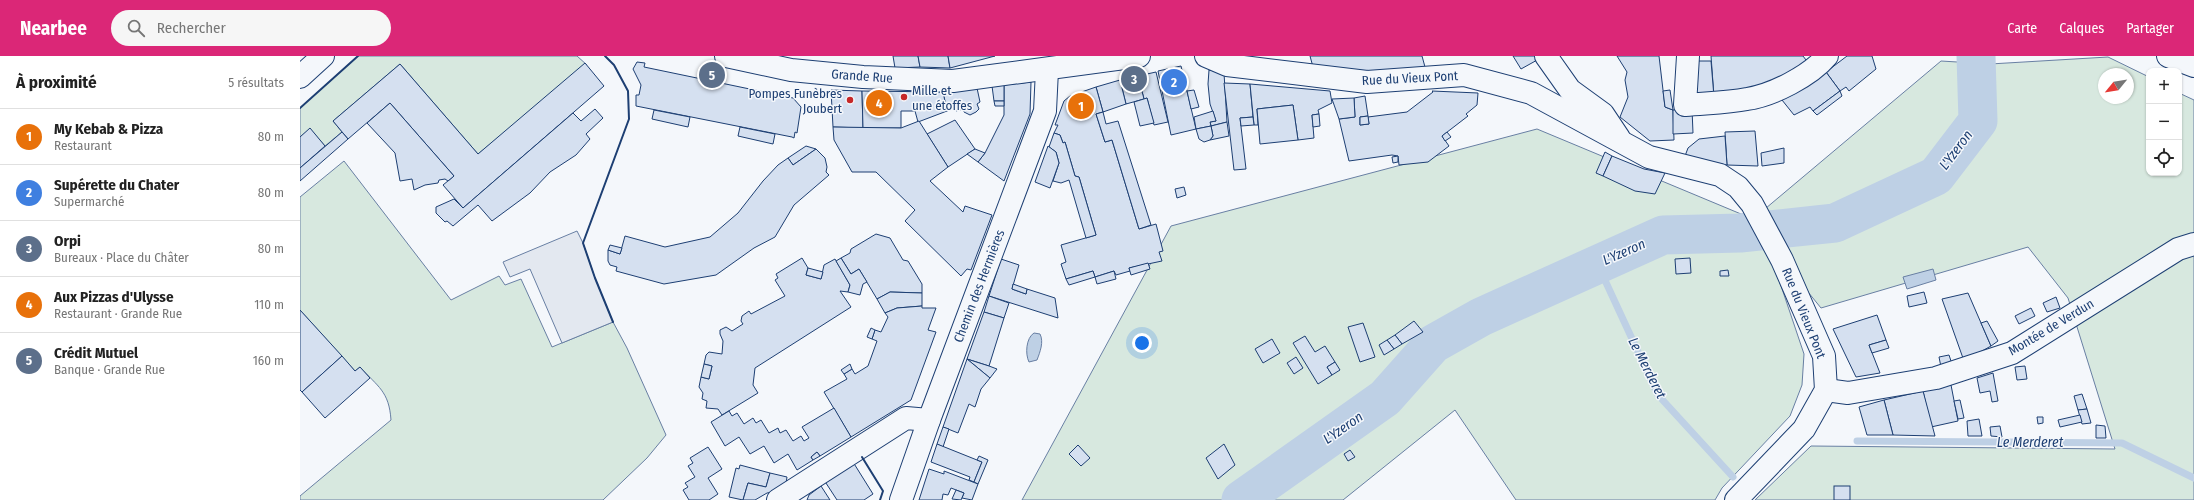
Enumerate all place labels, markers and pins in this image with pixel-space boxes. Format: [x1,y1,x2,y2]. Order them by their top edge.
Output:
pin: 5 [699,60,725,90]
pin: 3 [1121,64,1147,94]
pin: 2 [1161,67,1187,97]
place label: Mille et une étoffes [912,83,973,113]
place label: Pompes Funèbres Joubert [748,86,843,116]
pin: 4 [866,88,892,118]
pin: 1 [1068,91,1094,121]
marker: Mille et une étoffes [899,92,909,102]
marker: Pompes Funèbres Joubert [845,95,855,105]

